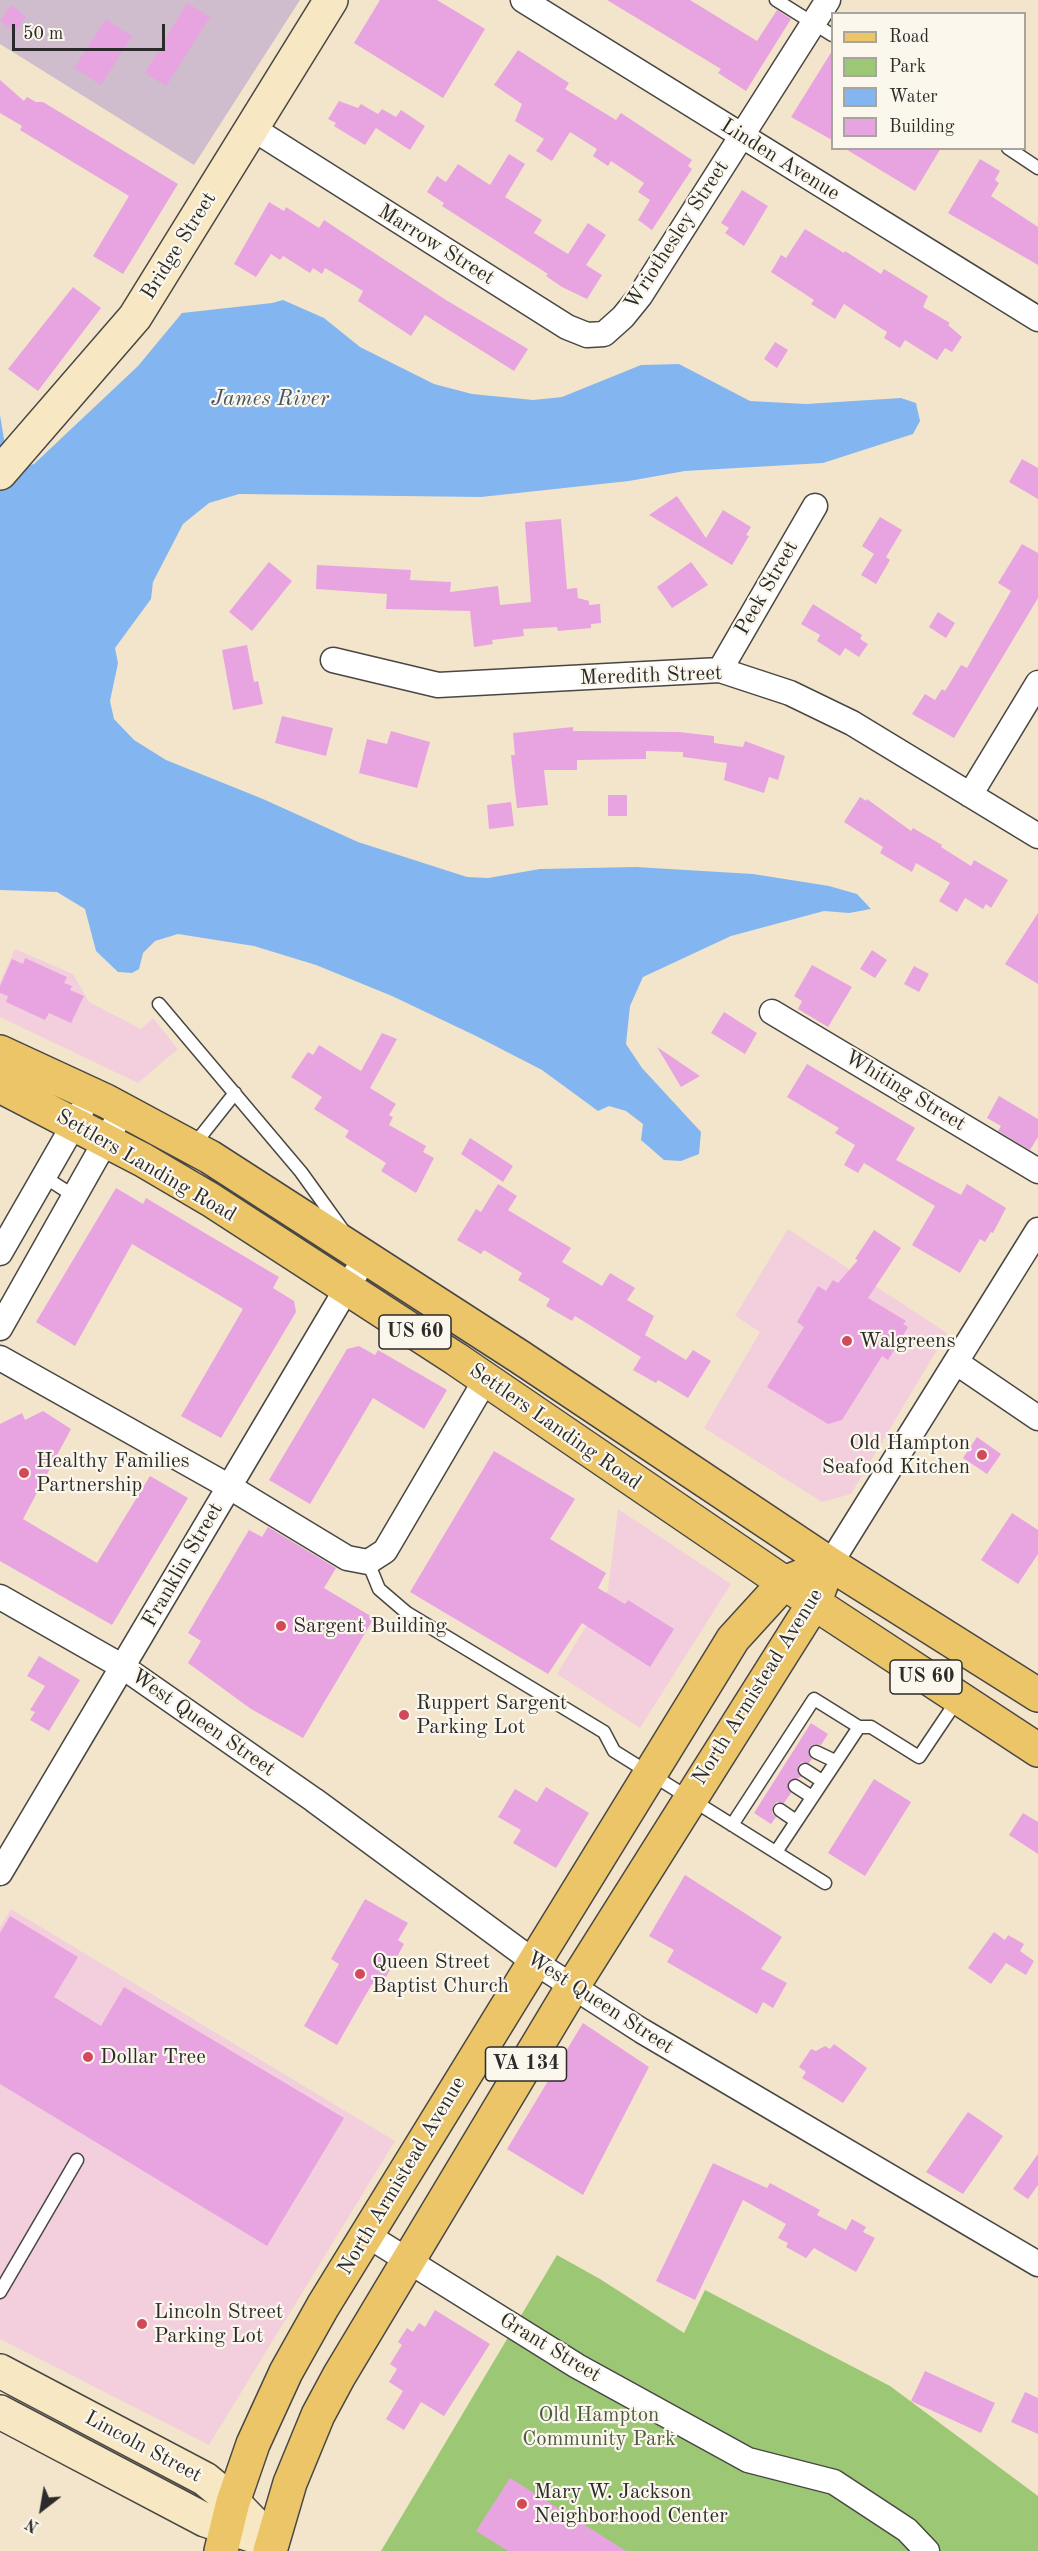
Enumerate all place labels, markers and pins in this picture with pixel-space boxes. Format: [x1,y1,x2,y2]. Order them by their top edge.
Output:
place label: Walgreens [859,1328,956,1354]
marker: Walgreens [840,1334,854,1348]
place label: Old Hampton Seafood Kitchen [822,1430,970,1480]
place label: Healthy Families Partnership [36,1448,190,1498]
marker: Old Hampton Seafood Kitchen [975,1448,989,1462]
marker: Healthy Families Partnership [17,1466,31,1480]
place label: Sargent Building [293,1613,447,1639]
marker: Sargent Building [274,1619,288,1633]
place label: Ruppert Sargent Parking Lot [416,1690,567,1740]
marker: Ruppert Sargent Parking Lot [397,1708,411,1722]
place label: Queen Street Baptist Church [372,1949,509,1999]
marker: Queen Street Baptist Church [353,1967,367,1981]
place label: Dollar Tree [100,2044,206,2070]
marker: Dollar Tree [81,2050,95,2064]
place label: Lincoln Street Parking Lot [154,2299,283,2349]
marker: Lincoln Street Parking Lot [135,2317,149,2331]
place label: Mary W. Jackson Neighborhood Center [534,2479,728,2529]
marker: Mary W. Jackson Neighborhood Center [515,2497,529,2511]

